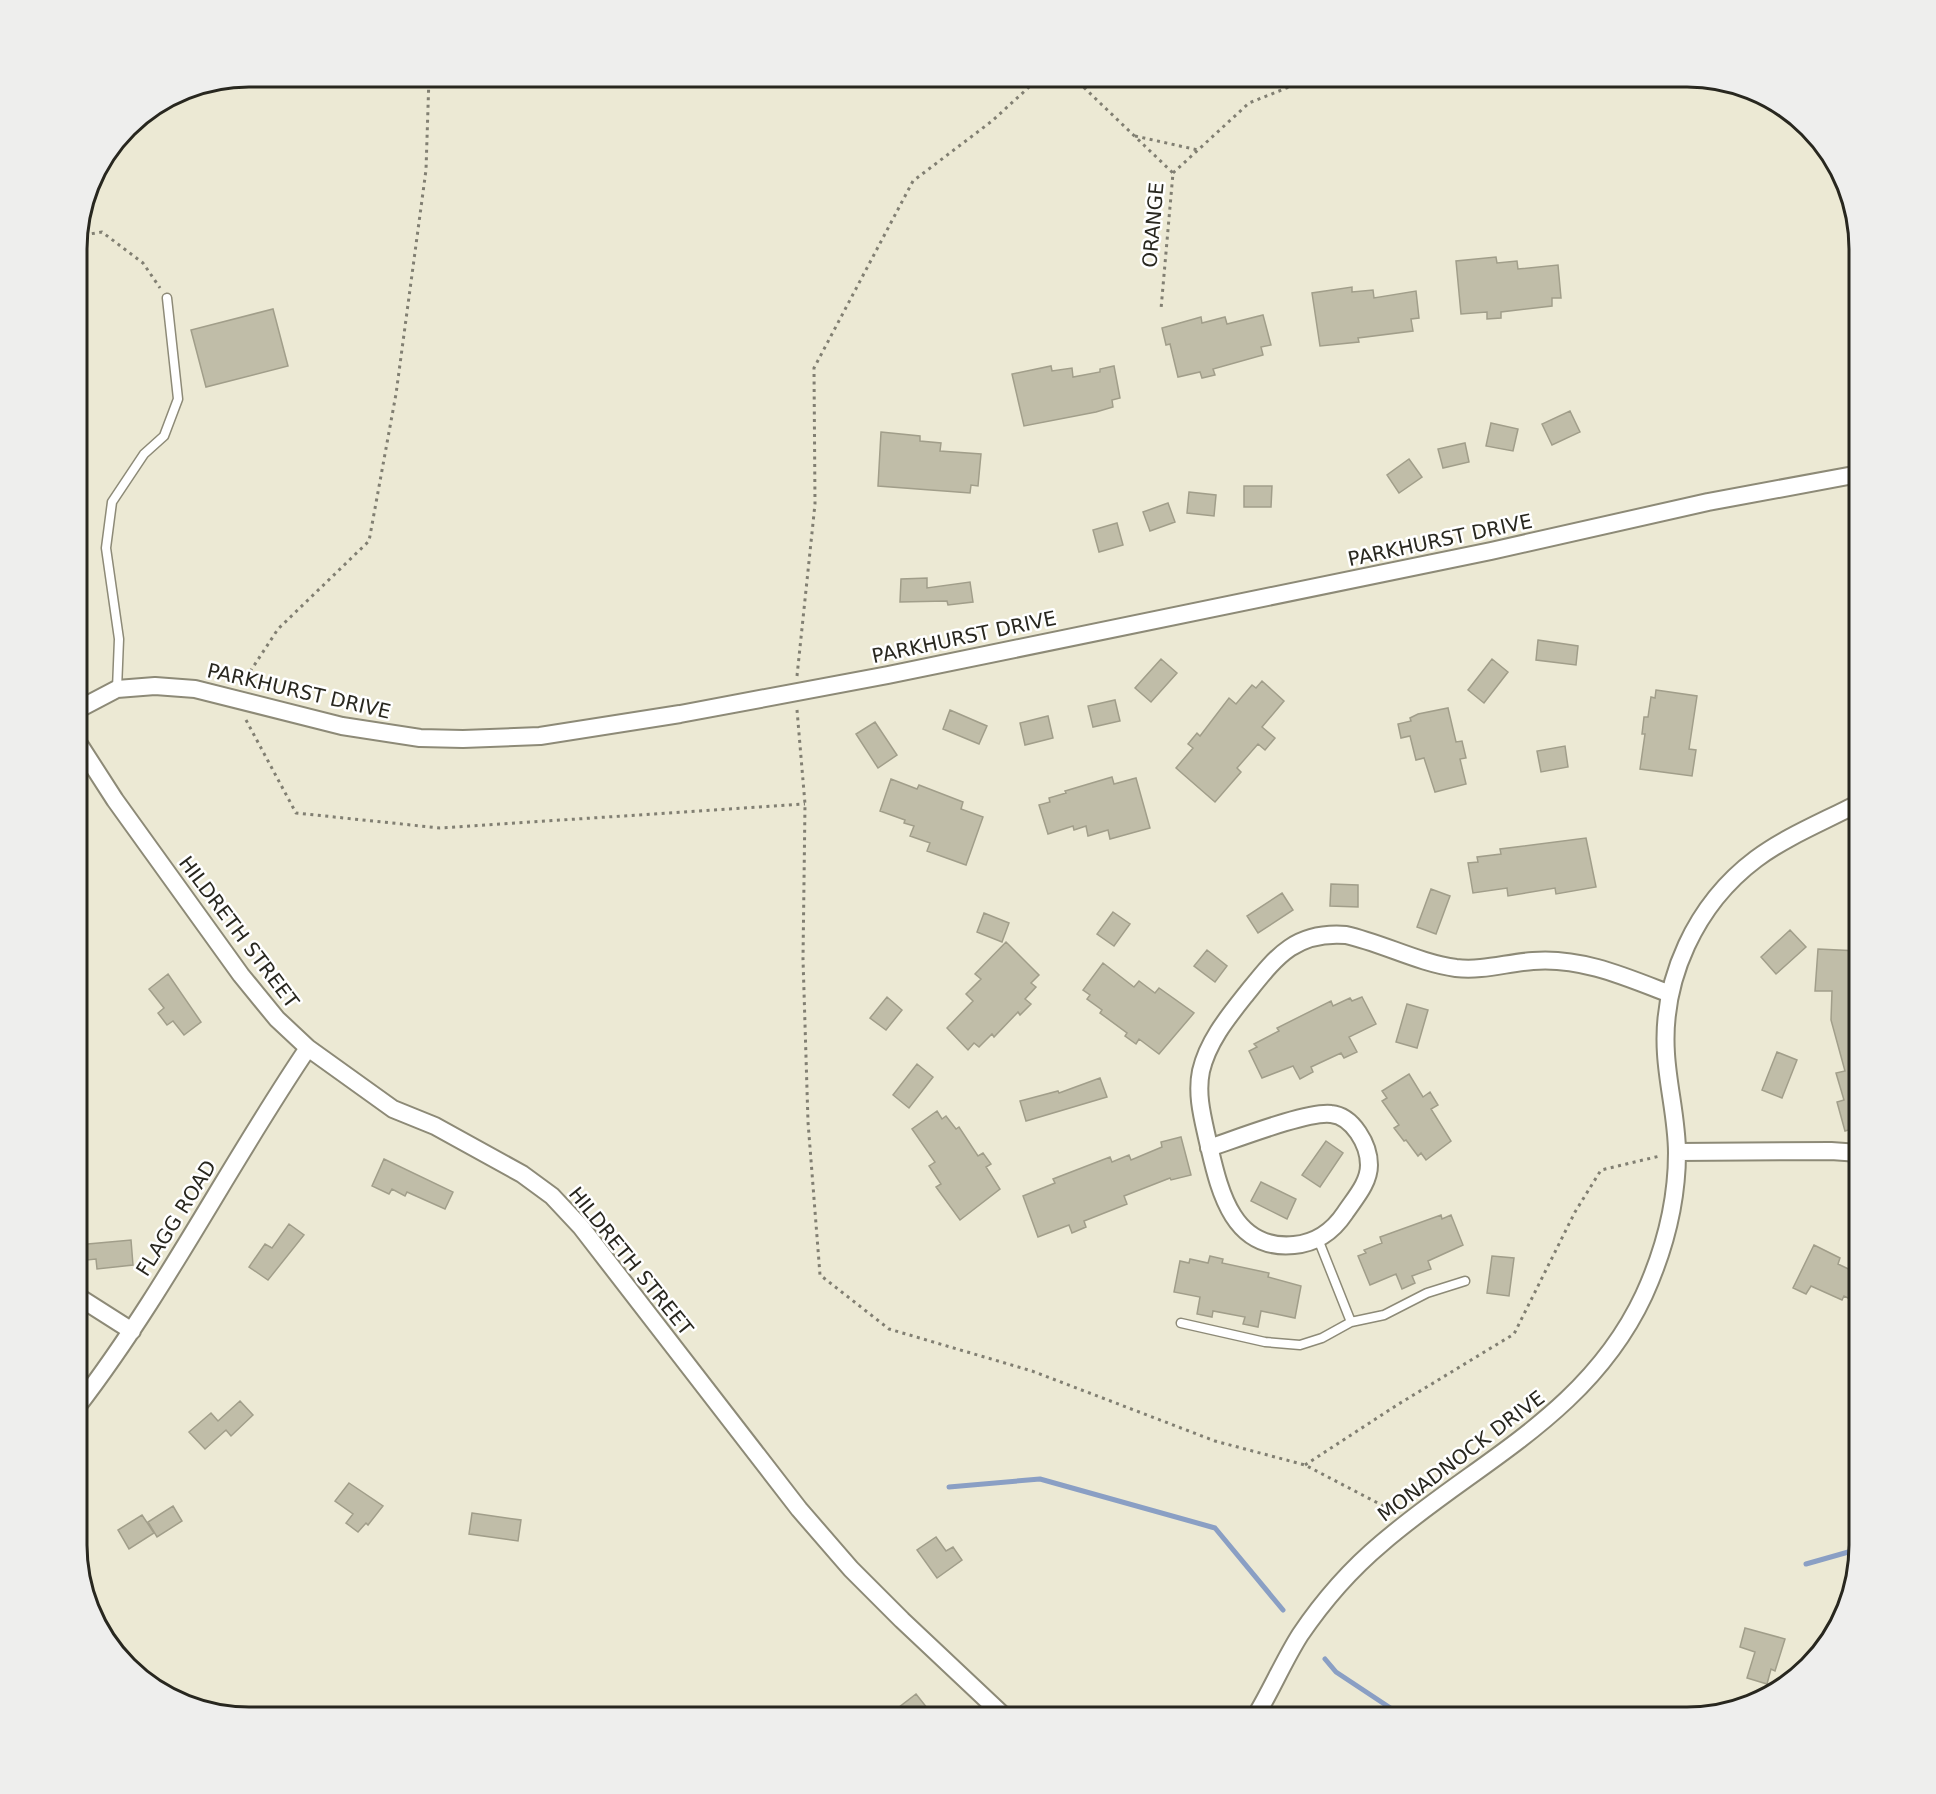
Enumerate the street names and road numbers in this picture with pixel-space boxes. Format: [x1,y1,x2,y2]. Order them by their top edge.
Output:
street label: ORANGE [1137,181,1169,269]
street label: PARKHURST DRIVE [1346,509,1534,571]
street label: PARKHURST DRIVE [870,606,1058,668]
street label: PARKHURST DRIVE [205,658,393,724]
street label: HILDRETH STREET [174,851,304,1013]
street label: FLAGG ROAD [131,1156,221,1280]
street label: HILDRETH STREET [564,1182,699,1341]
street label: MONADNOCK DRIVE [1373,1385,1549,1527]

